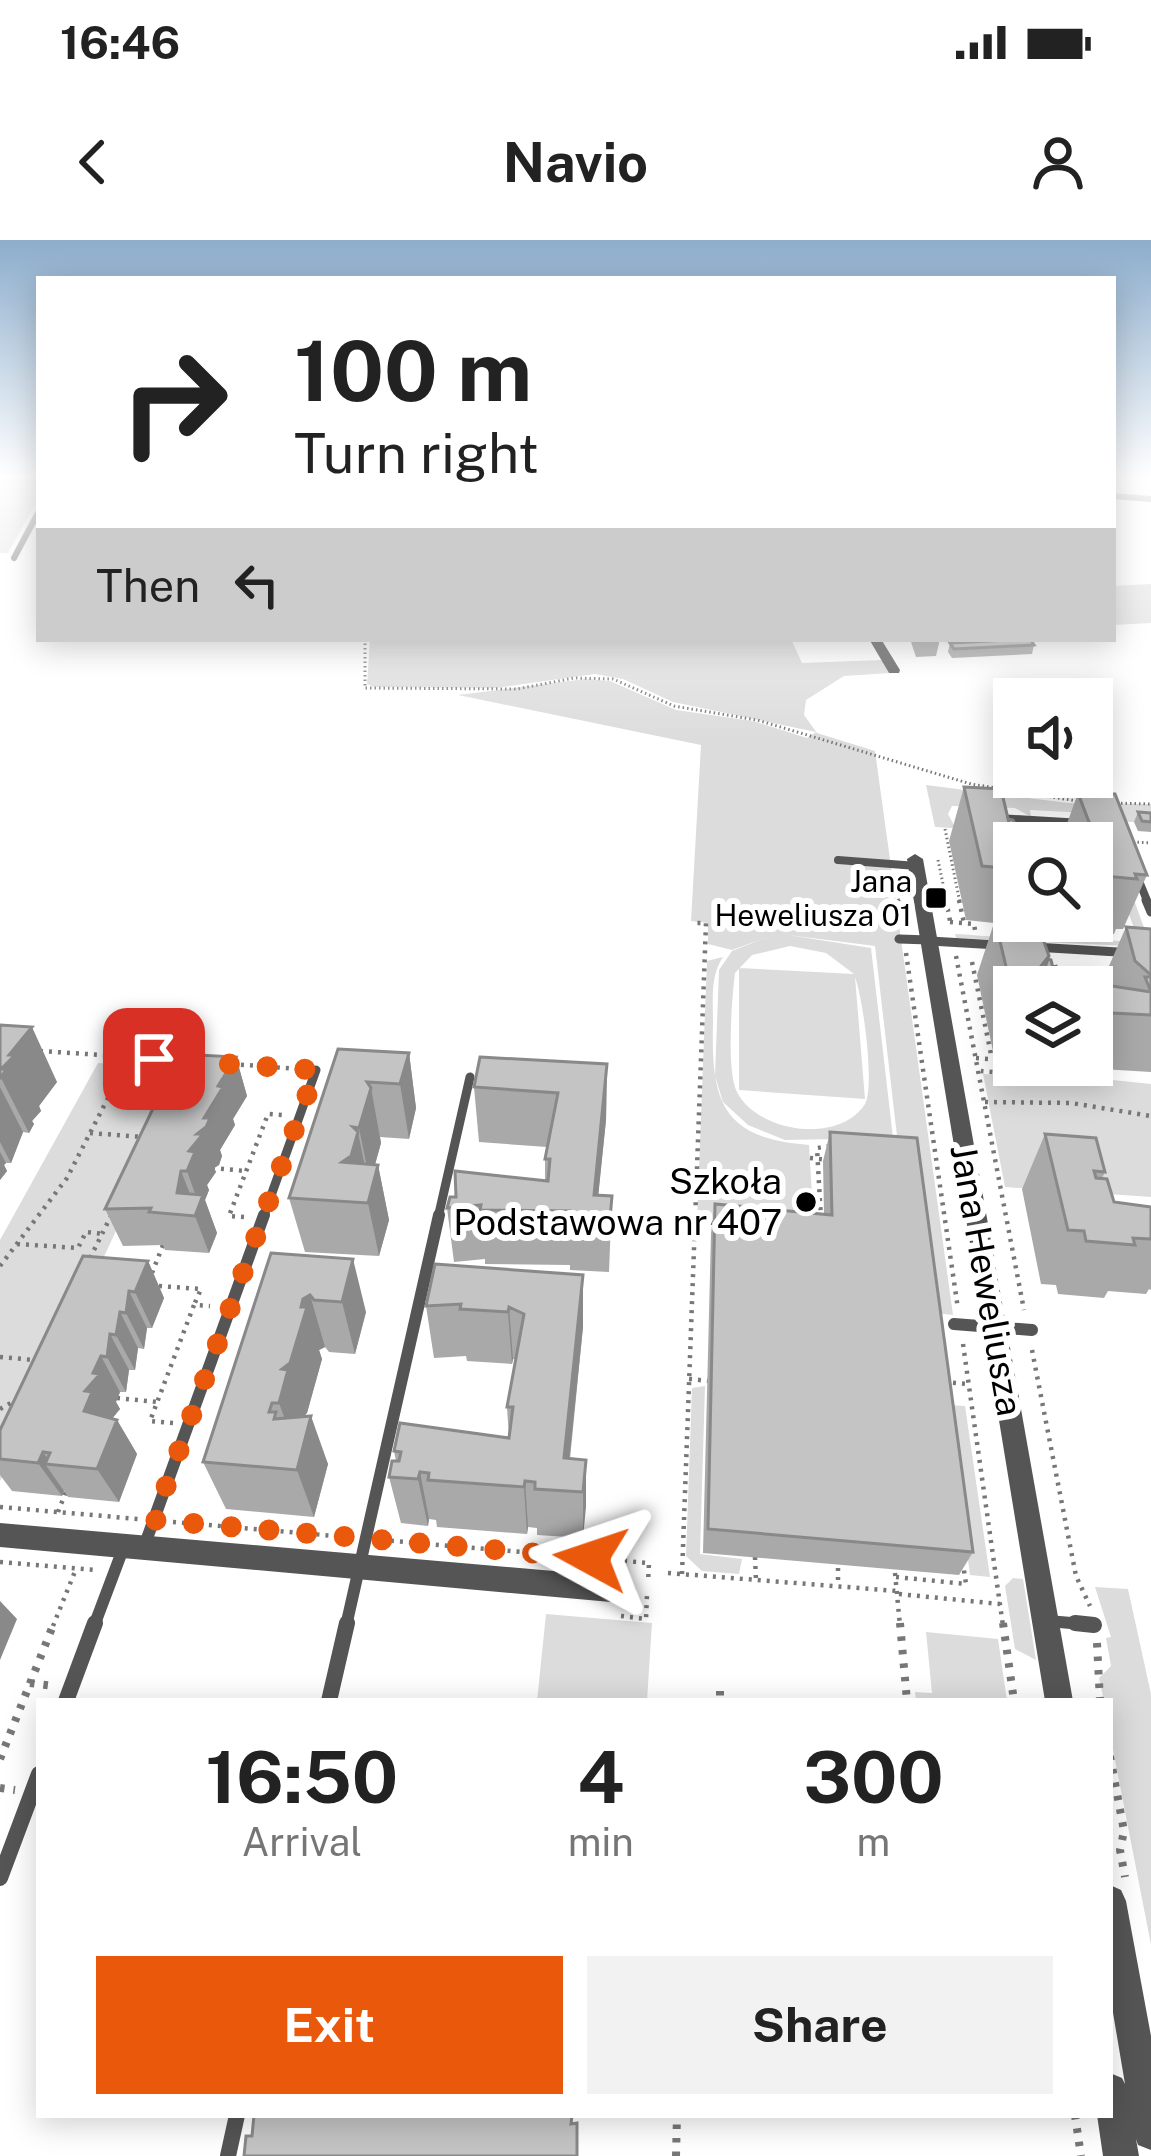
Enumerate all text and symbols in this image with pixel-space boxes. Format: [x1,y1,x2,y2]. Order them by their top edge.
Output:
text: 16:46 [60,16,180,69]
icon: back [60,129,126,195]
icon: person [1025,129,1091,195]
text: Navio [503,131,648,194]
text: 100 m [294,321,532,420]
icon: right [96,324,252,480]
text: Turn right [294,422,539,485]
icon: left [224,552,290,618]
text: Then [96,559,200,612]
map controls [993,678,1113,1086]
button: sound [993,678,1113,798]
button: search [993,822,1113,942]
place label: Jana Heweliusza 01 [714,863,912,933]
marker: Jana Heweliusza 01 [923,885,949,911]
button: layers [993,966,1113,1086]
pin [103,1008,205,1110]
icon: arrive [121,1026,187,1092]
street label: Jana Heweliusza [942,1141,1032,1419]
place label: Szkoła Podstawowa nr 407 [453,1160,782,1243]
marker: Szkoła Podstawowa nr 407 [793,1189,819,1215]
position arrow [528,1495,654,1621]
text: 16:50 [205,1735,398,1819]
text: 4 [577,1735,624,1819]
text: 300 [803,1735,944,1819]
text: Arrival [242,1819,362,1865]
text: min [568,1819,634,1865]
text: m [857,1819,890,1865]
button: Exit [96,1956,563,2094]
button: Share [587,1956,1053,2094]

